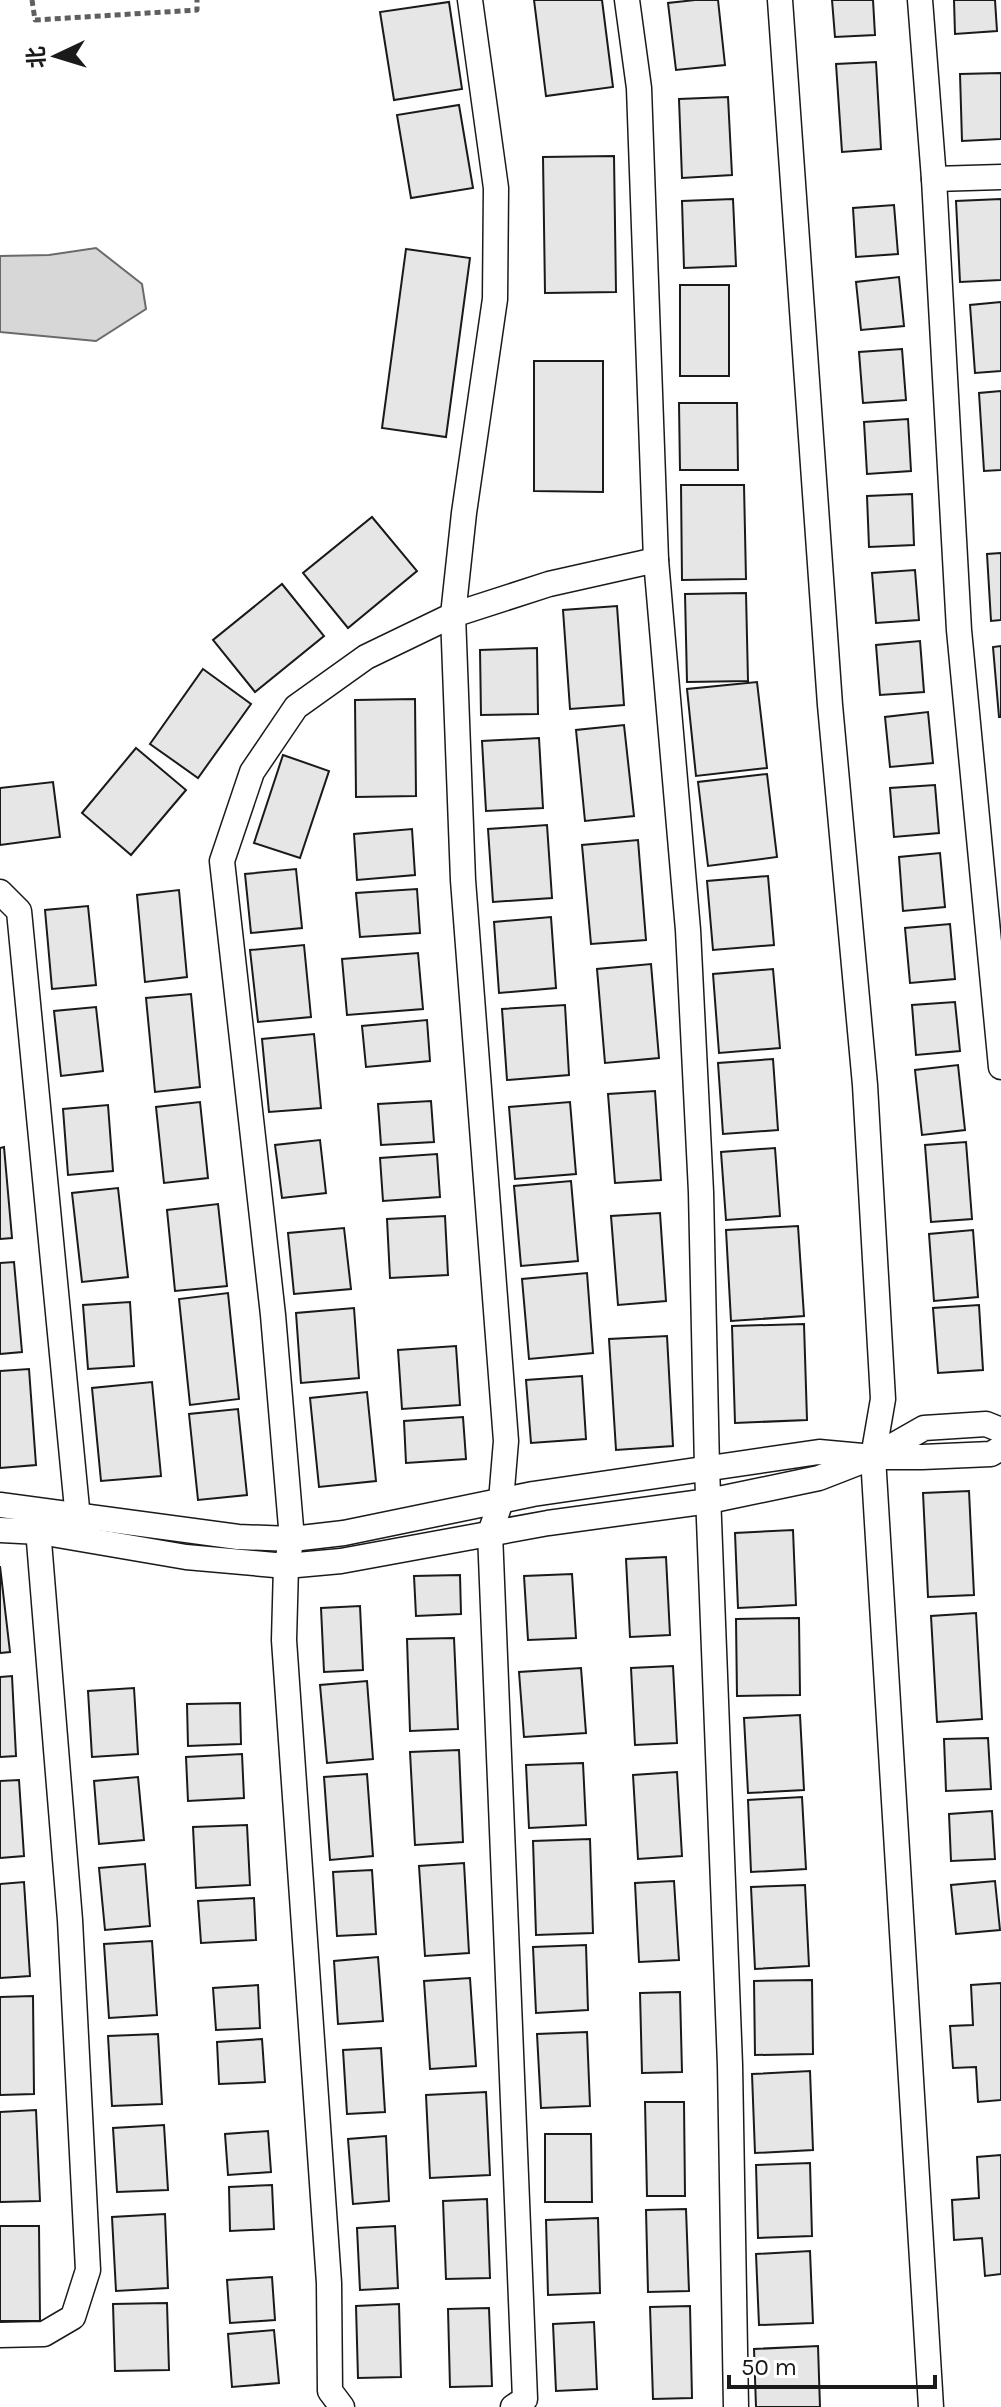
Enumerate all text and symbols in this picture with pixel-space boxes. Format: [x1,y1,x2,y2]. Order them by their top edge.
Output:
north arrow [16,16,96,96]
text: 北 [23,45,51,69]
scale bar [729,2339,935,2389]
text: 50 m [741,2353,797,2381]

